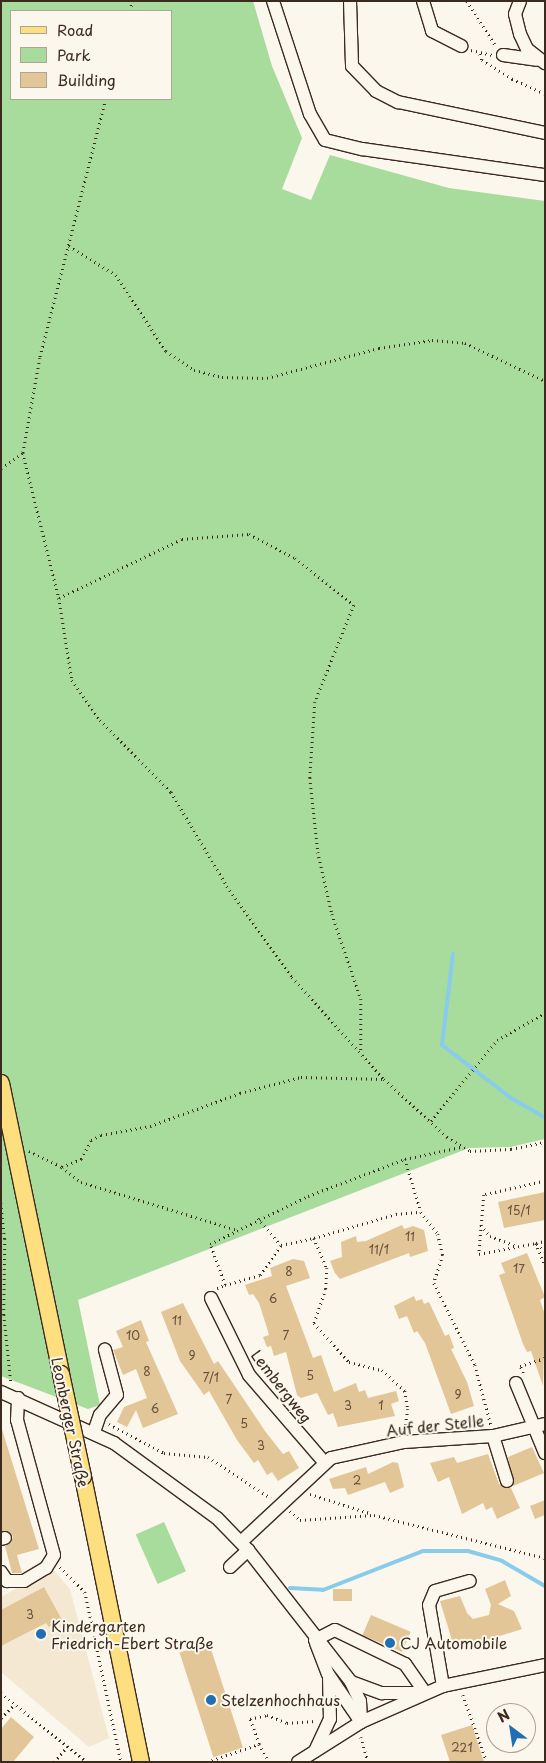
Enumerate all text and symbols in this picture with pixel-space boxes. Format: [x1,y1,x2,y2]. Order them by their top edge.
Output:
legend [10,10,172,100]
text: Road [57,18,93,41]
text: Park [57,43,91,66]
text: Building [57,68,116,91]
house number: 15/1 [507,1204,531,1218]
house number: 11 [405,1230,415,1244]
house number: 11/1 [369,1243,389,1257]
house number: 17 [513,1262,525,1276]
house number: 8 [285,1265,293,1279]
house number: 6 [269,1292,277,1306]
house number: 11 [172,1314,182,1328]
house number: 10 [126,1329,140,1343]
house number: 7 [283,1329,289,1343]
street label: Lembergweg [248,1346,316,1426]
house number: 9 [188,1349,196,1363]
street label: Leonberger Straße [48,1355,94,1489]
house number: 8 [143,1365,151,1379]
house number: 5 [306,1369,314,1383]
house number: 7/1 [203,1371,219,1385]
house number: 9 [454,1388,462,1402]
house number: 7 [226,1393,232,1407]
house number: 3 [344,1399,352,1413]
house number: 1 [378,1399,384,1413]
house number: 6 [151,1402,159,1416]
street label: Auf der Stelle [385,1411,485,1439]
house number: 5 [240,1417,248,1431]
house number: 3 [257,1439,265,1453]
house number: 2 [353,1474,361,1488]
house number: 3 [26,1608,34,1622]
place label: Kindergarten Friedrich-Ebert Straße [51,1616,214,1651]
marker: Kindergarten Friedrich-Ebert Straße [35,1628,47,1640]
place label: CJ Automobile [400,1634,508,1652]
marker: CJ Automobile [384,1637,396,1649]
place label: Stelzenhochhaus [221,1691,340,1709]
marker: Stelzenhochhaus [205,1694,217,1706]
north arrow [486,1703,536,1753]
text: N [493,1704,514,1727]
house number: 221 [451,1741,473,1755]

